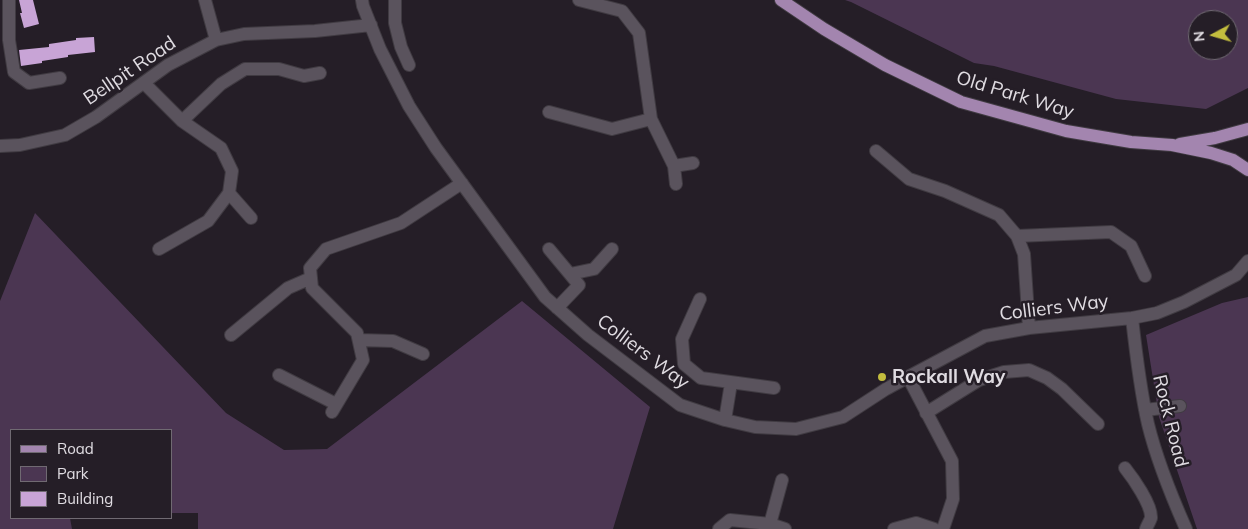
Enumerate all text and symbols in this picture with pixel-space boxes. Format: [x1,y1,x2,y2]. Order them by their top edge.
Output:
north arrow [1188,10,1238,60]
text: N [1190,30,1209,43]
street label: Bellpit Road [80,32,180,110]
street label: Old Park Way [953,66,1077,124]
street label: Colliers Way [998,290,1110,326]
street label: Colliers Way [592,310,694,394]
place label: Rockall Way [892,366,1005,388]
marker: Rockall Way [876,371,888,383]
street label: Rock Road [1148,372,1192,470]
legend [10,429,172,519]
text: Road [57,439,94,458]
text: Park [57,464,89,483]
text: Building [57,489,113,508]

